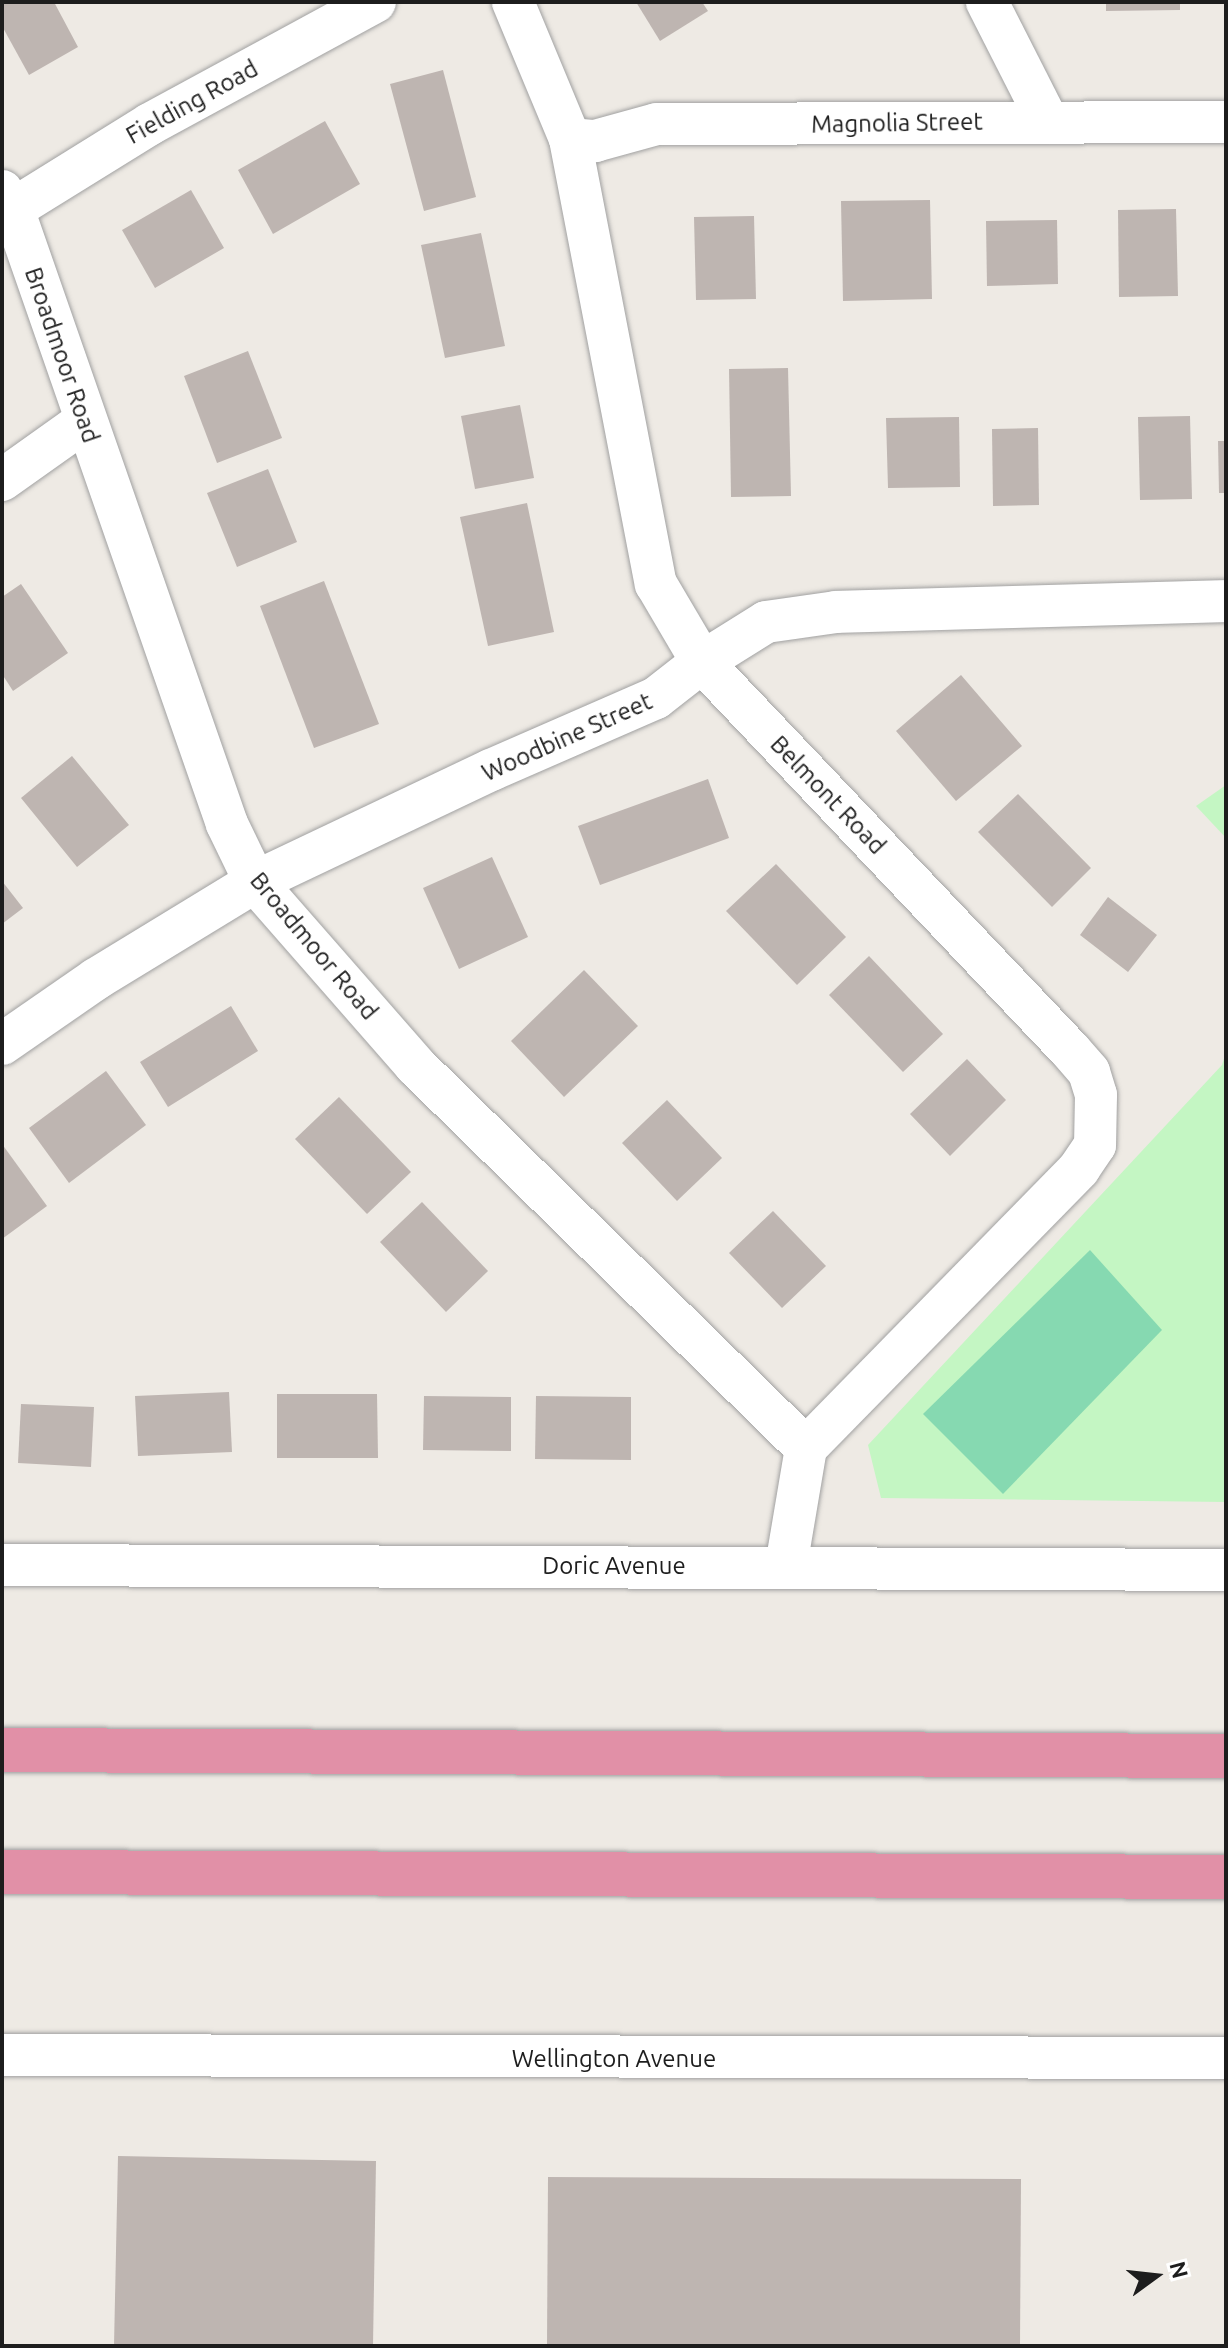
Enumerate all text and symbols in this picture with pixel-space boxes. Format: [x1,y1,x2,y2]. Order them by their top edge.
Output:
street label: Fielding Road [121,54,263,150]
street label: Magnolia Street [811,107,983,139]
street label: Broadmoor Road [19,264,105,446]
street label: Woodbine Street [477,687,657,787]
street label: Belmont Road [764,730,892,860]
street label: Broadmoor Road [244,866,384,1026]
street label: Doric Avenue [542,1552,686,1580]
street label: Wellington Avenue [512,2045,716,2073]
north arrow [1116,2236,1196,2316]
text: N [1165,2258,1194,2281]

